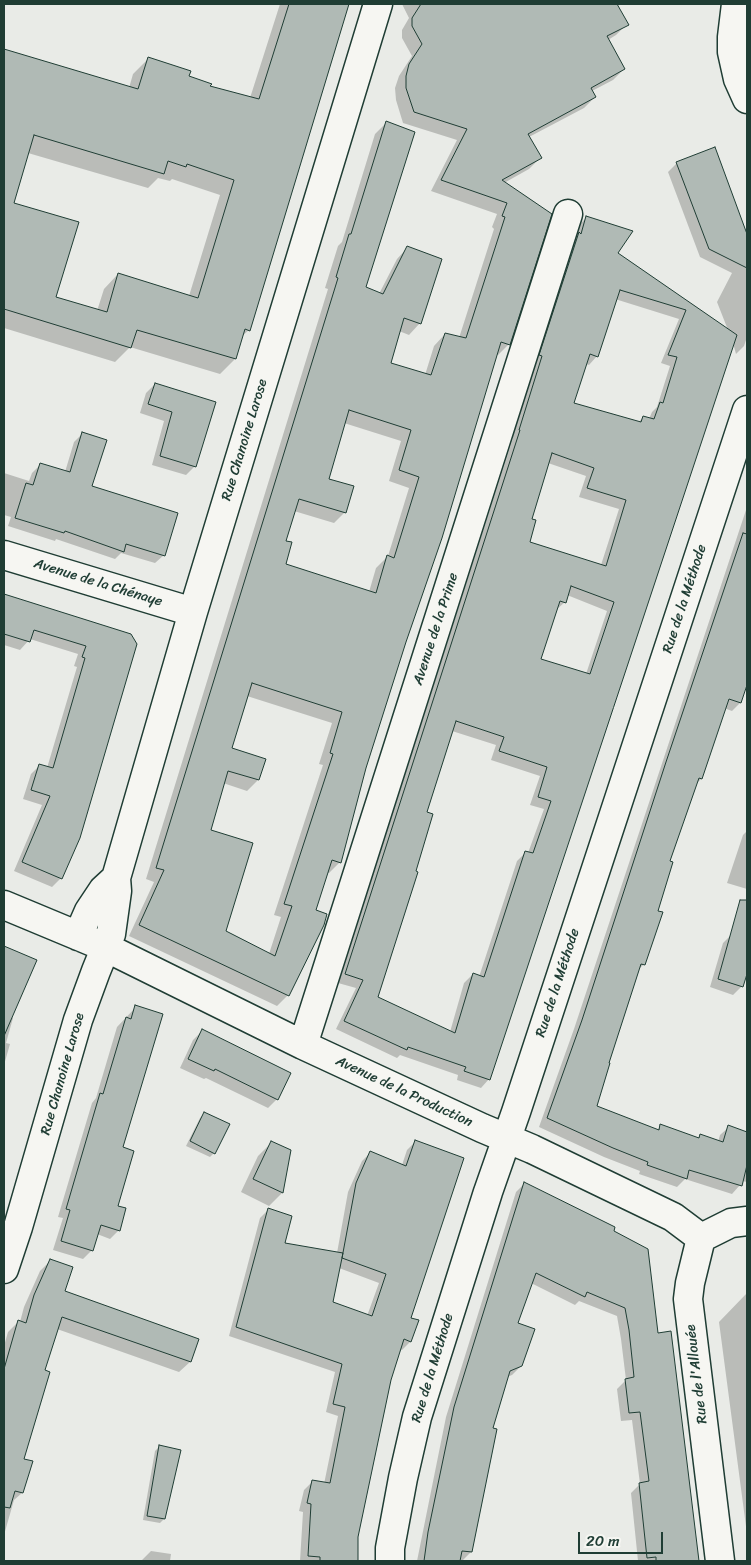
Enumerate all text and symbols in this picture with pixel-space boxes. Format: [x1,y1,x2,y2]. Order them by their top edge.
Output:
street label: Rue Chanoine Larose [218,377,272,503]
street label: Rue de la Méthode [659,542,711,656]
street label: Avenue de la Chénaye [32,555,164,611]
street label: Avenue de la Prime [410,571,462,687]
street label: Rue de la Méthode [532,926,584,1040]
street label: Rue Chanoine Larose [38,1011,88,1137]
street label: Avenue de la Production [333,1053,475,1131]
street label: Rue de la Méthode [408,1311,458,1425]
street label: Rue de l'Allouée [683,1323,711,1425]
scale bar [581,1522,666,1554]
text: 20 m [586,1528,620,1554]

